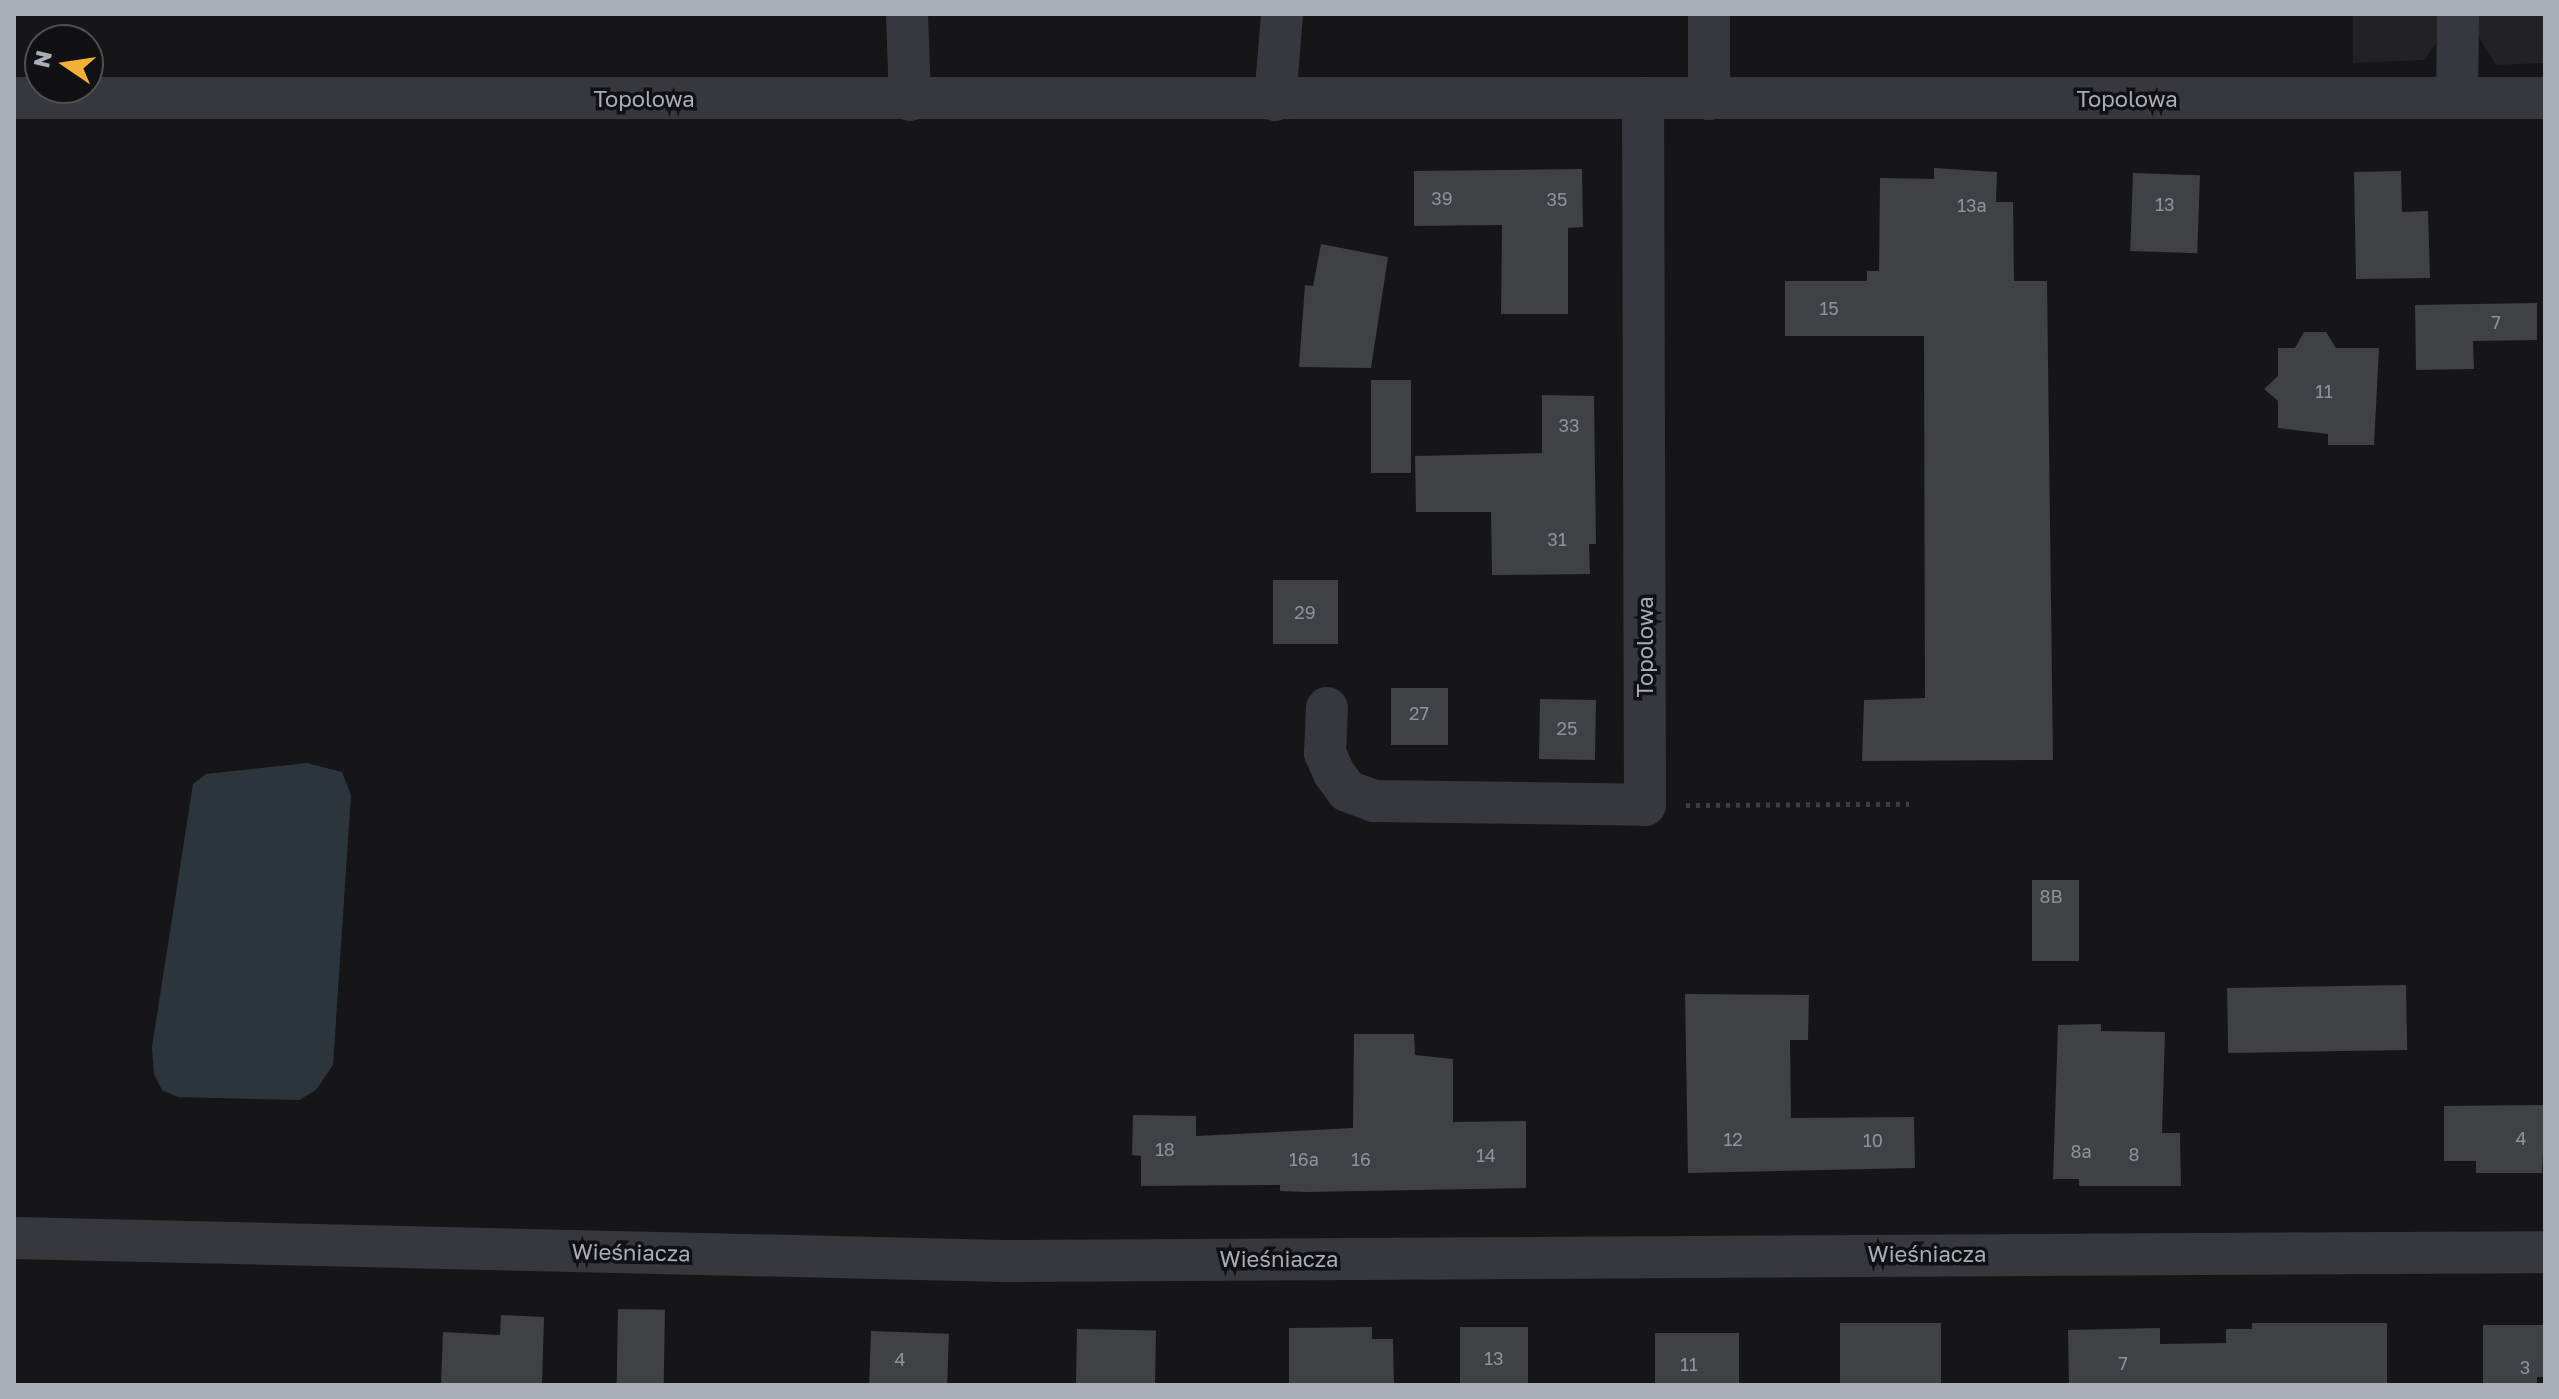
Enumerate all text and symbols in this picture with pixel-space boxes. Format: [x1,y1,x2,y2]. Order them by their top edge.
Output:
north arrow [24,24,104,104]
text: N [27,48,57,70]
street label: Topolowa [593,86,695,112]
street label: Topolowa [2076,86,2178,112]
house number: 39 [1431,187,1453,209]
house number: 35 [1547,188,1567,210]
house number: 13 [2155,193,2175,215]
house number: 13a [1957,194,1987,216]
house number: 15 [1819,297,1839,319]
house number: 7 [2491,311,2501,333]
house number: 11 [2315,380,2333,402]
house number: 33 [1558,414,1580,436]
house number: 31 [1547,528,1567,550]
street label: Topolowa [1632,596,1658,698]
house number: 29 [1294,601,1316,623]
house number: 27 [1409,702,1429,724]
house number: 25 [1557,717,1577,739]
house number: 8B [2039,885,2063,907]
house number: 4 [2516,1127,2526,1149]
house number: 12 [1723,1128,1743,1150]
house number: 10 [1863,1129,1883,1151]
house number: 18 [1155,1138,1175,1160]
house number: 8a [2070,1140,2092,1162]
house number: 8 [2129,1143,2139,1165]
house number: 14 [1476,1144,1496,1166]
house number: 16a [1289,1148,1319,1170]
house number: 16 [1351,1148,1371,1170]
street label: Wieśniacza [571,1238,691,1266]
street label: Wieśniacza [1868,1241,1986,1267]
street label: Wieśniacza [1220,1246,1338,1272]
house number: 13 [1484,1347,1504,1369]
house number: 4 [895,1348,905,1370]
house number: 7 [2118,1352,2128,1374]
house number: 11 [1680,1353,1698,1375]
house number: 3 [2520,1356,2530,1378]

